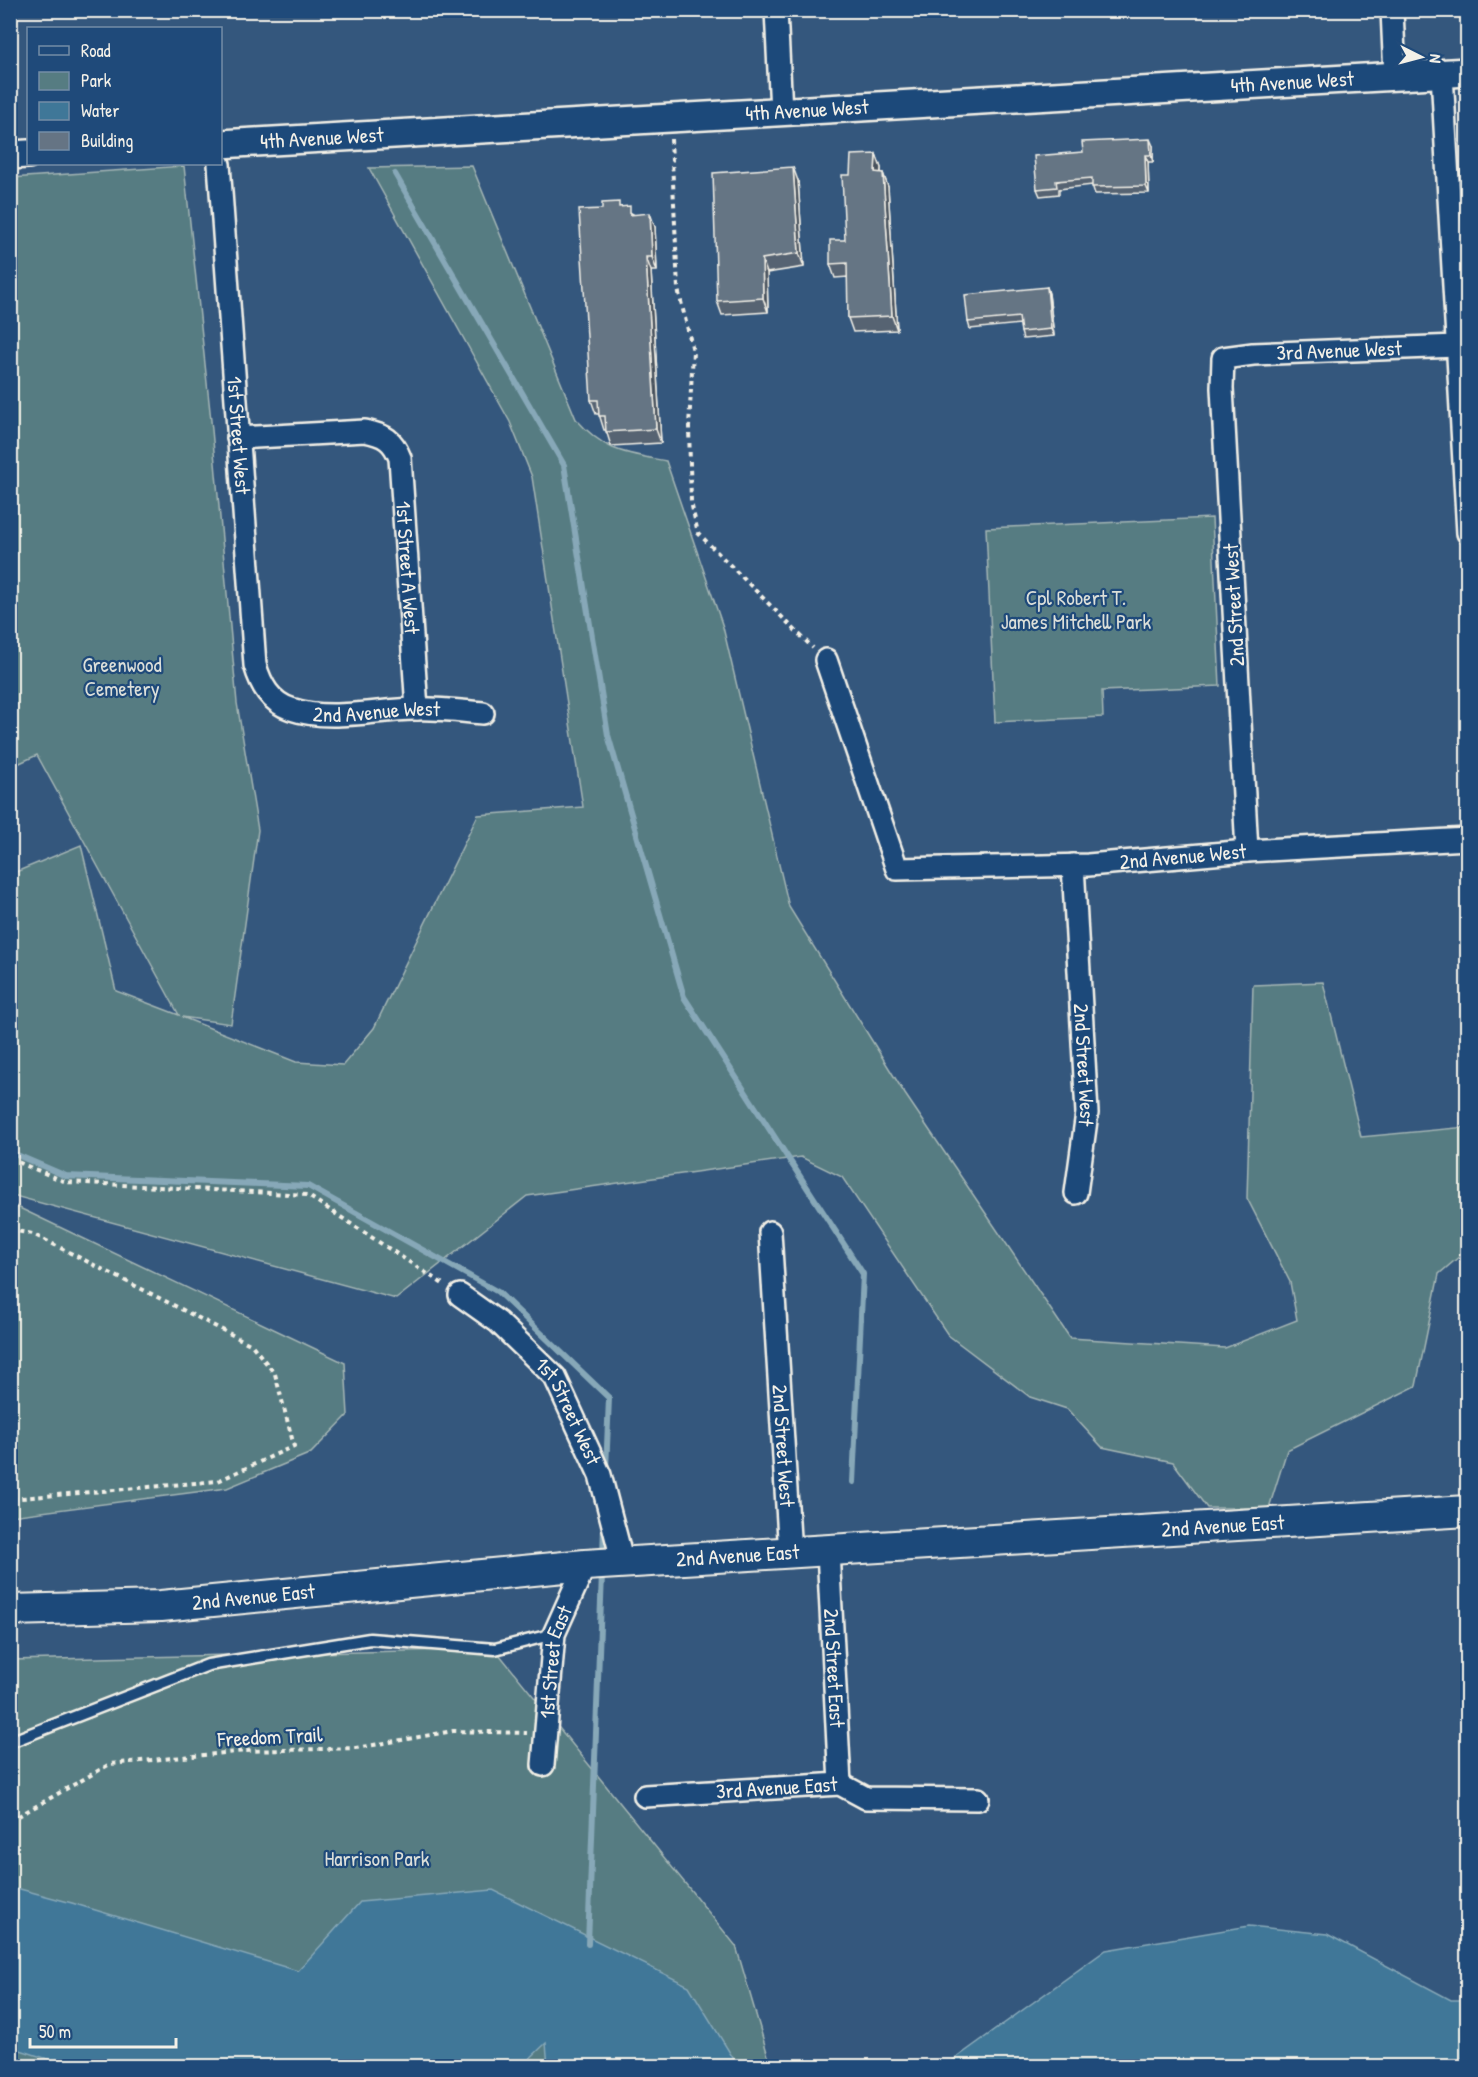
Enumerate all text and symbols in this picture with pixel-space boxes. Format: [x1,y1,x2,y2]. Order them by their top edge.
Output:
legend [27,27,222,165]
north arrow [1391,27,1451,87]
text: Road [81,38,111,63]
text: N [1424,53,1447,64]
street label: 4th Avenue West [1230,64,1355,100]
text: Park [81,68,112,93]
street label: 4th Avenue West [744,92,870,128]
text: Water [81,98,119,123]
street label: 4th Avenue West [259,120,385,156]
text: Building [81,128,133,153]
street label: 3rd Avenue West [1276,333,1403,367]
street label: 1st Street West [220,375,258,496]
street label: 1st Street A West [389,500,427,636]
street label: 2nd Street West [1216,542,1251,667]
park label: Cpl Robert T. James Mitchell Park [1001,583,1151,636]
park label: Greenwood Cemetery [82,650,162,703]
street label: 2nd Avenue West [312,694,442,729]
street label: 2nd Avenue West [1118,836,1248,876]
street label: 2nd Street West [1067,1003,1102,1129]
street label: 1st Street West [529,1350,609,1470]
street label: 2nd Street West [765,1383,802,1508]
street label: 2nd Avenue East [1160,1507,1286,1544]
street label: 2nd Avenue East [675,1537,801,1573]
street label: 2nd Avenue East [191,1576,317,1617]
street label: 1st Street East [532,1600,579,1720]
street label: 2nd Street East [817,1608,852,1729]
street label: Freedom Trail [216,1719,324,1754]
street label: 3rd Avenue East [715,1769,839,1806]
park label: Harrison Park [325,1844,430,1873]
scale bar [30,2011,176,2049]
text: 50 m [39,2019,71,2044]

